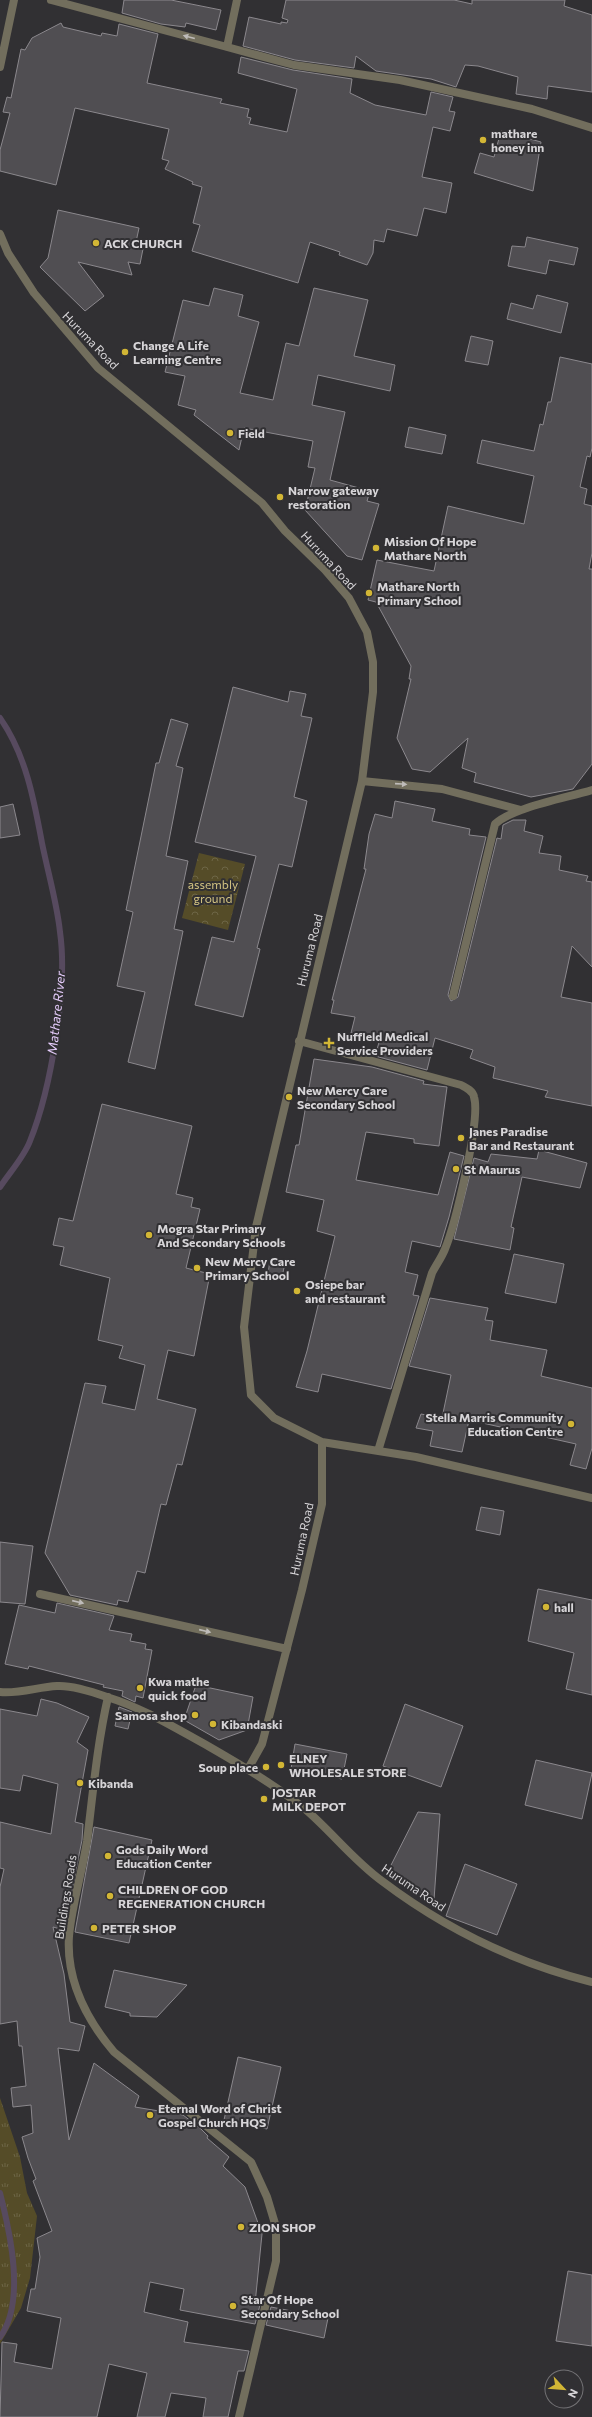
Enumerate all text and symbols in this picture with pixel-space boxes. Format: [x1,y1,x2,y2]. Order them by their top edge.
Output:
one-way arrow [183,34,195,40]
place label: mathare honey inn [491,126,544,154]
marker: mathare honey inn [478,135,488,145]
place label: ACK CHURCH [104,236,182,250]
marker: ACK CHURCH [91,238,101,248]
street label: Huruma Road [60,308,122,372]
place label: Change A Life Learning Centre [133,338,221,366]
marker: Change A Life Learning Centre [120,347,130,357]
place label: Field [238,426,265,440]
marker: Field [225,428,235,438]
place label: Narrow gateway restoration [288,483,379,511]
marker: Narrow gateway restoration [275,492,285,502]
street label: Huruma Road [299,528,359,592]
place label: Mission Of Hope Mathare North [384,534,476,562]
marker: Mission Of Hope Mathare North [371,543,381,553]
place label: Mathare North Primary School [377,579,461,607]
marker: Mathare North Primary School [364,588,374,598]
one-way arrow [395,780,407,787]
park label: assembly ground [188,877,238,905]
street label: Huruma Road [293,912,325,988]
water label: Mathare River [44,970,68,1055]
place label: Nuffield Medical Service Providers [337,1029,433,1057]
marker: Nuffield Medical Service Providers [324,1038,334,1048]
place label: New Mercy Care Secondary School [297,1083,395,1111]
marker: New Mercy Care Secondary School [284,1092,294,1102]
place label: Janes Paradise Bar and Restaurant [469,1124,574,1152]
marker: Janes Paradise Bar and Restaurant [456,1133,466,1143]
place label: St Maurus [464,1162,521,1176]
marker: St Maurus [451,1164,461,1174]
place label: Mogra Star Primary And Secondary Schools [157,1221,286,1249]
marker: Mogra Star Primary And Secondary Schools [144,1230,154,1240]
place label: New Mercy Care Primary School [205,1254,295,1282]
marker: New Mercy Care Primary School [192,1263,202,1273]
place label: Osiepe bar and restaurant [305,1277,386,1305]
marker: Osiepe bar and restaurant [292,1286,302,1296]
place label: Stella Marris Community Education Centre [425,1410,563,1438]
marker: Stella Marris Community Education Centre [566,1419,576,1429]
street label: Huruma Road [286,1501,316,1577]
one-way arrow [72,1600,84,1606]
place label: hall [554,1600,574,1614]
marker: hall [541,1602,551,1612]
one-way arrow [198,1628,211,1634]
place label: Kwa mathe quick food [148,1674,209,1702]
marker: Kwa mathe quick food [135,1683,145,1693]
place label: Samosa shop [115,1708,187,1722]
marker: Samosa shop [190,1710,200,1720]
place label: Kibandaski [221,1717,282,1731]
marker: Kibandaski [208,1719,218,1729]
place label: ELNEY WHOLESALE STORE [289,1751,406,1779]
place label: Soup place [199,1760,258,1774]
marker: ELNEY WHOLESALE STORE [276,1760,286,1770]
marker: Soup place [261,1762,271,1772]
place label: Kibanda [88,1776,133,1790]
marker: Kibanda [75,1778,85,1788]
place label: JOSTAR MILK DEPOT [272,1785,346,1813]
marker: JOSTAR MILK DEPOT [259,1794,269,1804]
place label: Gods Daily Word Education Center [116,1842,212,1870]
marker: Gods Daily Word Education Center [103,1851,113,1861]
street label: Buildings Roads [51,1854,79,1940]
street label: Huruma Road [379,1860,449,1914]
place label: CHILDREN OF GOD REGENERATION CHURCH [118,1882,265,1910]
marker: CHILDREN OF GOD REGENERATION CHURCH [105,1891,115,1901]
place label: PETER SHOP [102,1921,176,1935]
marker: PETER SHOP [89,1923,99,1933]
place label: Eternal Word of Christ Gospel Church HQS [158,2101,282,2129]
marker: Eternal Word of Christ Gospel Church HQS [145,2110,155,2120]
place label: ZION SHOP [249,2220,316,2234]
marker: ZION SHOP [236,2222,246,2232]
place label: Star Of Hope Secondary School [241,2292,339,2320]
marker: Star Of Hope Secondary School [228,2301,238,2311]
north arrow [544,2369,584,2409]
text: N [566,2387,581,2400]

